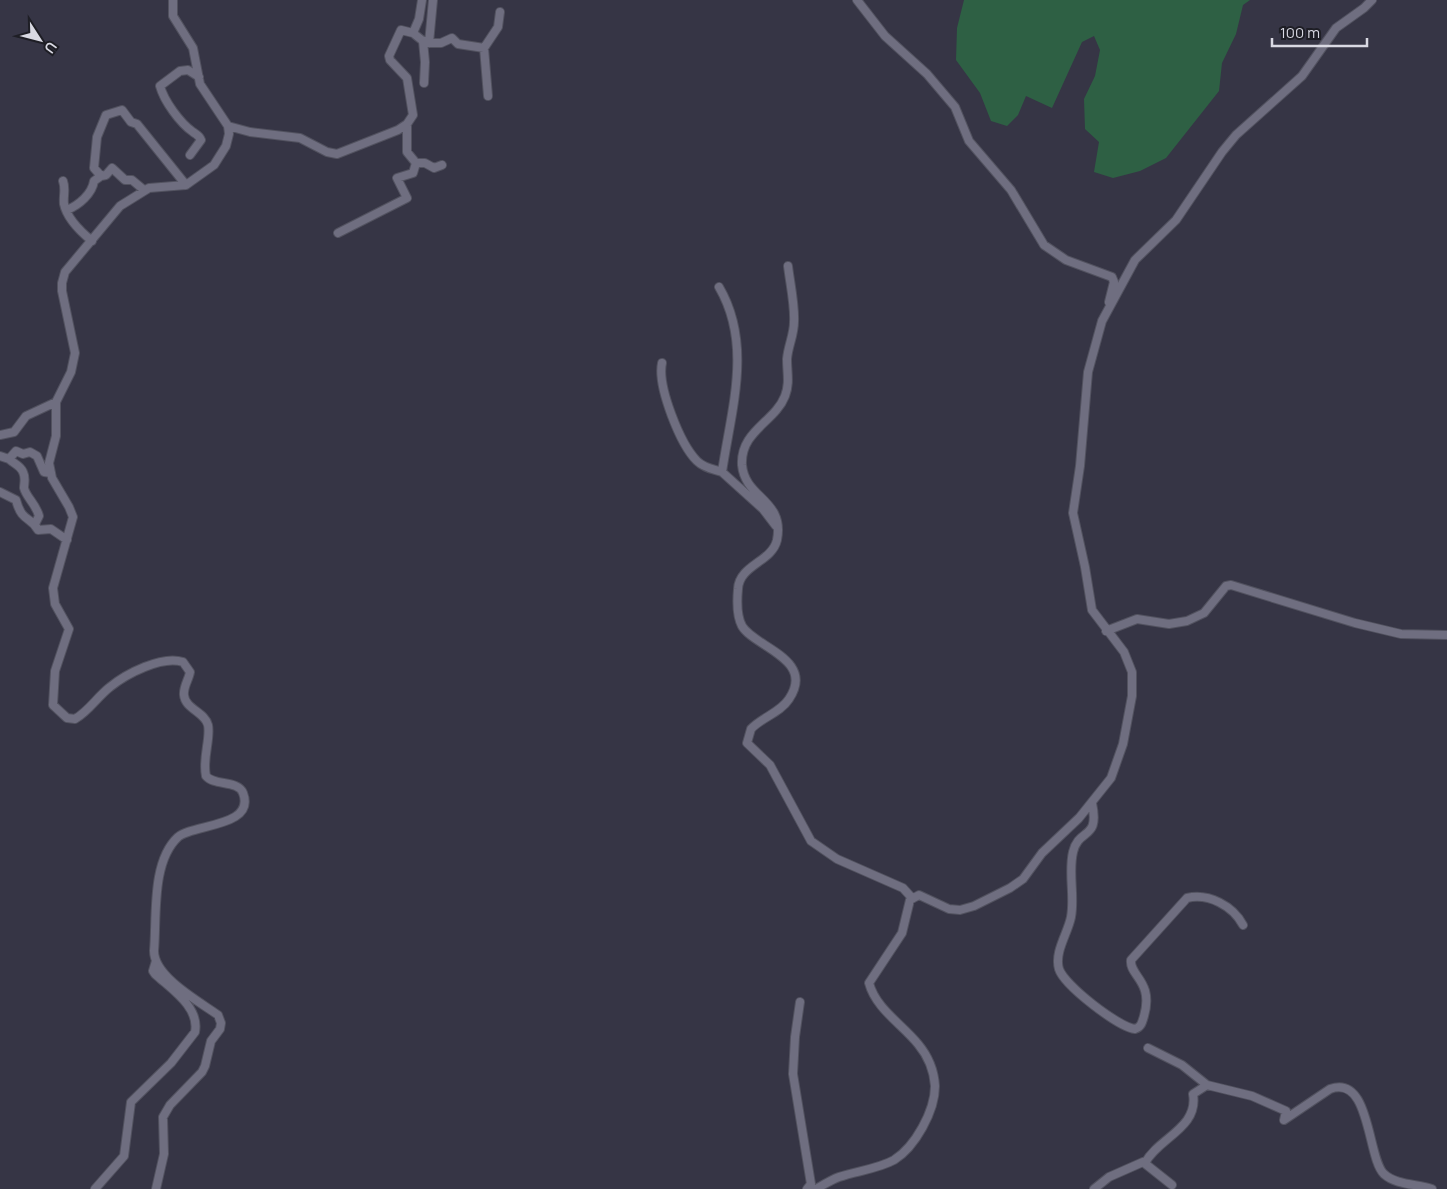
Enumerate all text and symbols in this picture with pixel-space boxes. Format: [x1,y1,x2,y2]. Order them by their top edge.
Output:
north arrow [15,15,65,65]
scale bar [1272,15,1367,47]
text: 100 m [1280,22,1320,43]
text: U [40,38,62,58]

